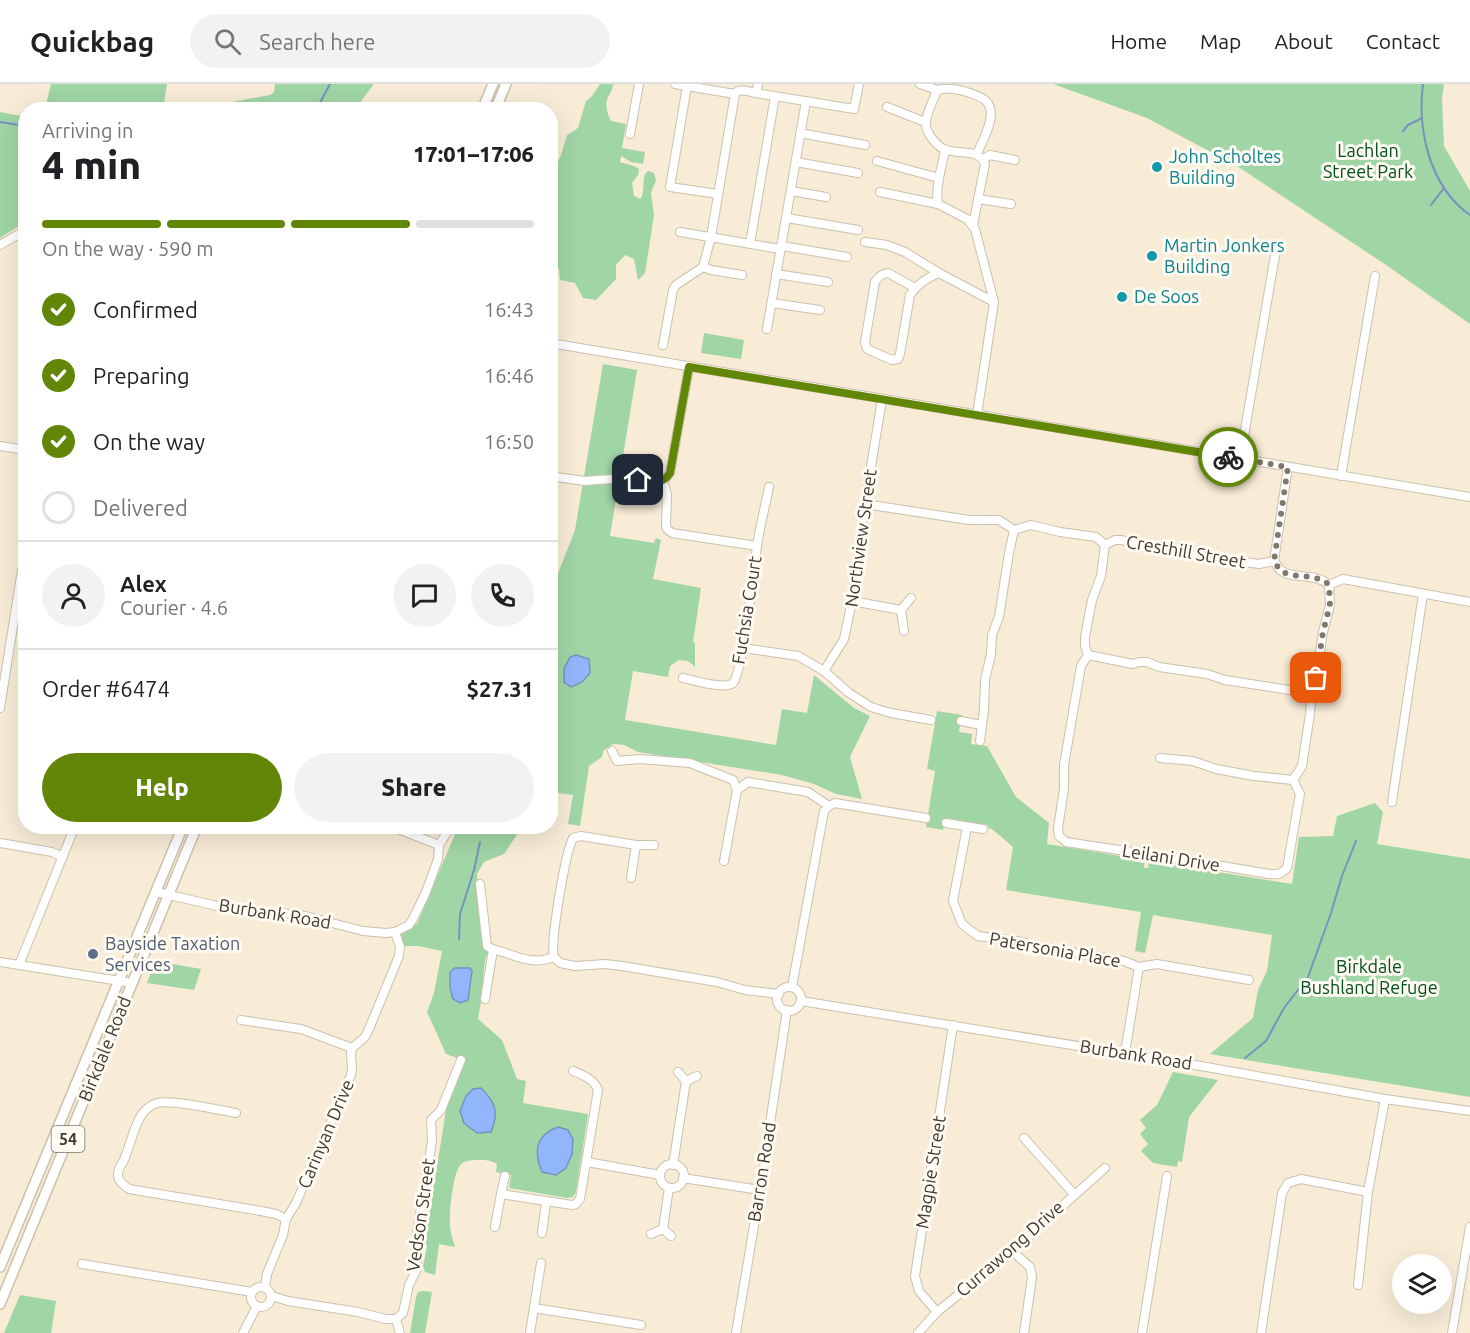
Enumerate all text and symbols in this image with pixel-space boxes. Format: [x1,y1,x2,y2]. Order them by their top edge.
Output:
search box [190,14,610,68]
icon: search [211,25,244,58]
text: Quickbag [30,26,154,57]
text: Search here [259,29,375,54]
text: Home [1110,29,1167,53]
text: Map [1200,29,1241,53]
text: About [1274,29,1333,53]
text: Contact [1366,29,1440,53]
text: Arriving in [42,119,133,142]
park label: Lachlan Street Park [1323,140,1413,181]
text: 17:01–17:06 [413,141,534,166]
text: 4 min [42,143,141,186]
place label: John Scholtes Building [1169,146,1281,187]
marker: John Scholtes Building [1150,160,1164,174]
place label: Martin Jonkers Building [1164,235,1285,276]
text: On the way · 590 m [42,237,214,260]
marker: Martin Jonkers Building [1145,249,1159,263]
place label: De Soos [1134,286,1199,306]
marker: De Soos [1115,290,1129,304]
icon: check [42,293,75,326]
text: Confirmed [93,297,198,322]
text: 16:43 [484,298,534,321]
icon: check [42,359,75,392]
text: Preparing [93,363,190,388]
text: 16:46 [484,364,534,387]
icon: check [42,425,75,458]
courier [1198,427,1258,487]
text: On the way [93,429,205,454]
text: 16:50 [484,430,534,453]
icon: bike [1212,441,1245,474]
pin [612,454,663,505]
icon: home [621,463,654,496]
street label: Northview Street [840,468,880,608]
text: Delivered [93,495,188,520]
street label: Cresthill Street [1125,531,1248,571]
street label: Fuchsia Court [728,554,764,665]
button: person [42,564,105,627]
button: chat [393,564,456,627]
button: phone [471,564,534,627]
text: Alex [120,571,167,596]
text: Courier · 4.6 [120,596,228,619]
pin [1290,652,1341,703]
icon: bag [1299,661,1332,694]
text: Order #6474 [42,676,170,701]
text: $27.31 [467,676,534,701]
button: Help [42,753,282,822]
button: Share [294,753,534,822]
street label: Leilani Drive [1121,839,1222,875]
street label: Burbank Road [218,894,333,932]
street label: Patersonia Place [988,928,1122,970]
place label: Bayside Taxation Services [105,933,240,974]
marker: Bayside Taxation Services [86,947,100,961]
park label: Birkdale Bushland Refuge [1300,956,1438,997]
street label: Birkdale Road [74,993,134,1104]
street label: Burbank Road [1079,1035,1194,1073]
street label: Carinyan Drive [293,1076,357,1191]
street label: Magpie Street [911,1114,949,1230]
street label: Barron Road [743,1121,779,1223]
road number: 54 [52,1126,84,1152]
street label: Vedson Street [402,1157,438,1273]
street label: Currawong Drive [952,1196,1067,1300]
map controls [1392,1254,1452,1314]
button: layers [1392,1254,1452,1314]

